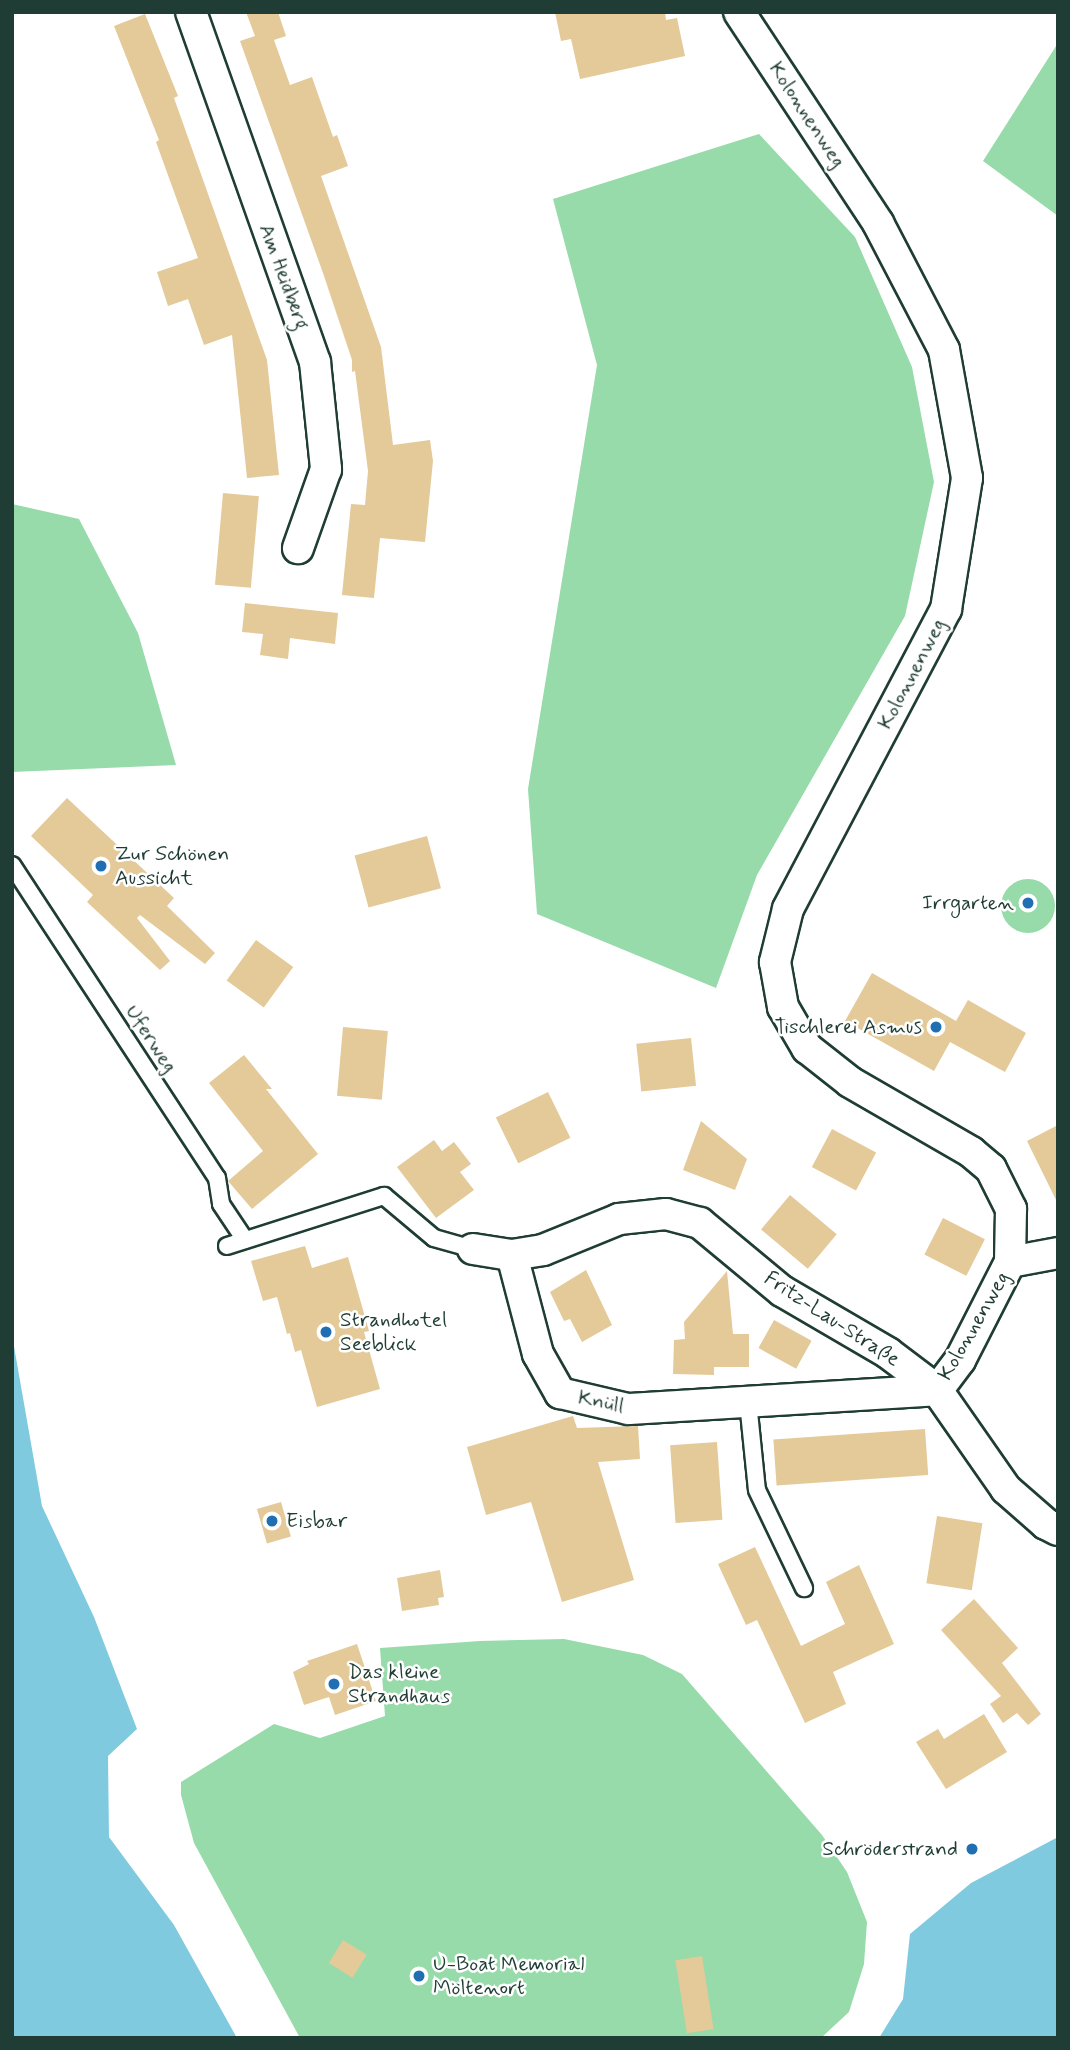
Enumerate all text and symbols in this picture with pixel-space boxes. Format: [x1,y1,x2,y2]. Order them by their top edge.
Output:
street label: Kolonnenweg [763,57,851,173]
street label: Am Heidberg [253,220,315,334]
street label: Kolonnenweg [872,614,952,734]
place label: Zur Schönen Aussicht [115,841,229,891]
marker: Zur Schönen Aussicht [93,858,109,874]
place label: Irrgarten [922,890,1014,916]
marker: Irrgarten [1020,895,1036,911]
street label: Uferweg [120,1000,182,1078]
place label: Tischlerei Asmus [775,1014,922,1040]
marker: Tischlerei Asmus [928,1019,944,1035]
street label: Fritz-Lau-Straße [759,1266,905,1372]
street label: Kolonnenweg [933,1267,1015,1385]
place label: Strandhotel Seeblick [340,1307,447,1357]
marker: Strandhotel Seeblick [318,1324,334,1340]
street label: Knüll [576,1385,626,1419]
place label: Eisbar [286,1508,347,1534]
marker: Eisbar [264,1513,280,1529]
place label: Das kleine Strandhaus [348,1659,450,1709]
marker: Das kleine Strandhaus [326,1676,342,1692]
place label: Schröderstrand [822,1836,958,1862]
marker: Schröderstrand [964,1841,980,1857]
place label: U-Boat Memorial Möltenort [433,1951,590,2001]
marker: U-Boat Memorial Möltenort [411,1968,427,1984]

